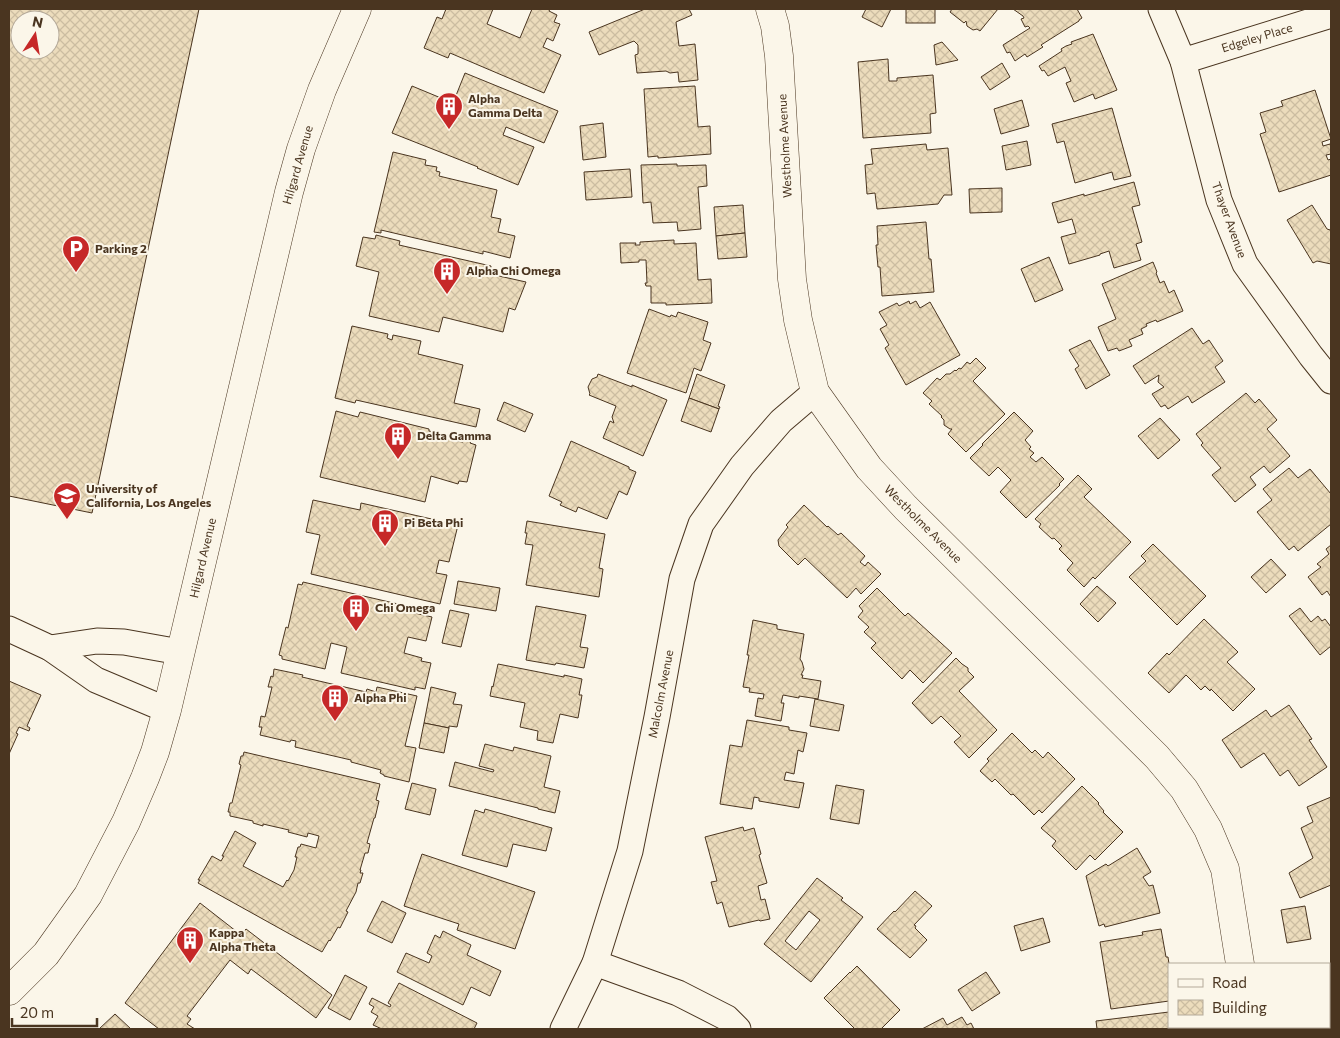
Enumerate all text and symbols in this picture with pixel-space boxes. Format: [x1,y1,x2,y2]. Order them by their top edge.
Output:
north arrow [10,10,60,60]
text: N [31,12,45,31]
street label: Edgeley Place [1219,20,1294,55]
building icon: Alpha Gamma Delta [434,91,464,130]
place label: Alpha Gamma Delta [468,91,542,119]
street label: Westholme Avenue [774,94,794,198]
street label: Hilgard Avenue [279,124,315,206]
street label: Thayer Avenue [1210,180,1250,260]
parking icon: Parking 2 [61,234,91,273]
place label: Parking 2 [95,241,147,255]
building icon: Alpha Chi Omega [432,256,462,295]
place label: Alpha Chi Omega [466,263,561,277]
building icon: Delta Gamma [383,421,413,460]
place label: Delta Gamma [417,428,491,442]
school or university icon: University of California, Los Angeles [52,481,82,520]
place label: University of California, Los Angeles [86,481,212,509]
street label: Westholme Avenue [882,481,966,565]
building icon: Pi Beta Phi [370,508,400,547]
place label: Pi Beta Phi [404,515,463,529]
street label: Hilgard Avenue [186,516,218,599]
building icon: Chi Omega [341,593,371,632]
place label: Chi Omega [375,600,435,614]
street label: Malcolm Avenue [645,648,675,739]
building icon: Alpha Phi [320,683,350,722]
place label: Alpha Phi [354,690,407,704]
building icon: Kappa Alpha Theta [175,925,205,964]
place label: Kappa Alpha Theta [209,925,276,953]
legend [1168,963,1330,1028]
text: Road [1212,973,1247,991]
scale bar [12,996,98,1028]
text: Building [1212,998,1267,1016]
text: 20 m [20,1003,54,1021]

